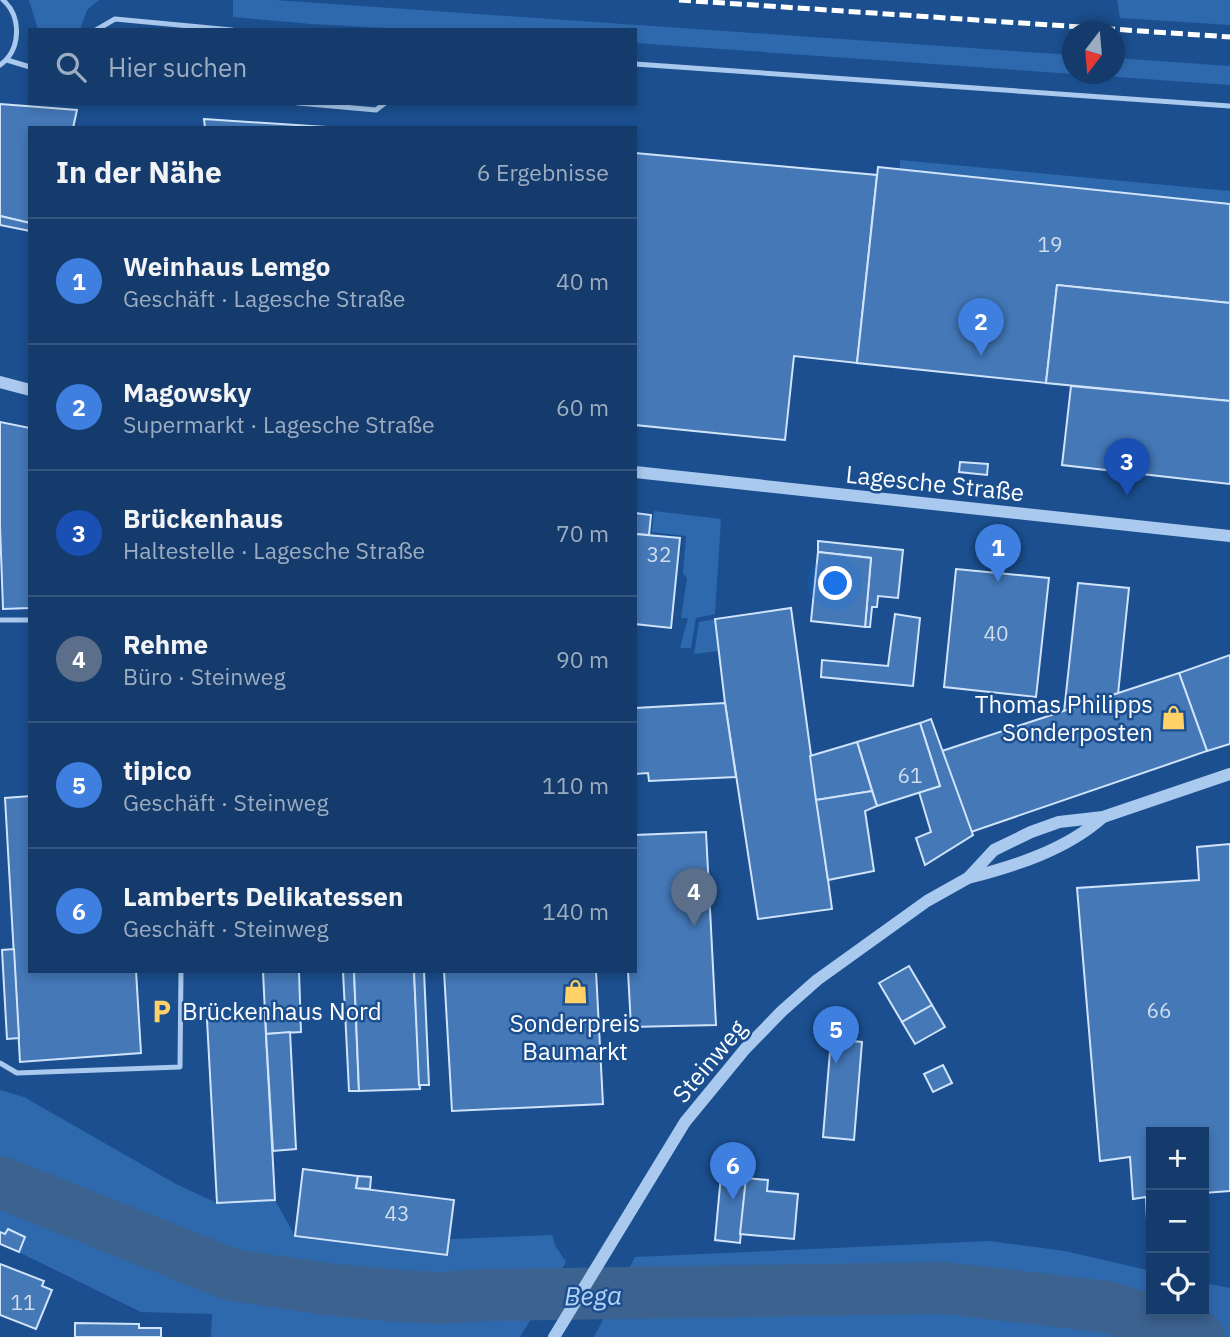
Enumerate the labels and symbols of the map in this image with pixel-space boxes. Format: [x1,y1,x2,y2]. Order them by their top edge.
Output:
north arrow [1062,21,1125,84]
house number: 19 [1037,230,1063,258]
pin: 2 [958,298,1004,356]
pin: 3 [1104,438,1150,496]
street label: Lagesche Straße [844,458,1026,508]
pin: 1 [975,524,1021,582]
house number: 32 [646,540,672,568]
your location [818,566,852,600]
house number: 40 [983,619,1009,647]
place label: Thomas Philipps Sonderposten [975,688,1153,748]
shop icon: Thomas Philipps Sonderposten [1159,704,1187,732]
house number: 61 [897,761,923,789]
pin: 4 [671,868,717,926]
shop icon: Sonderpreis Baumarkt [561,978,589,1006]
place label: Brückenhaus Nord [182,995,382,1027]
house number: 66 [1146,996,1172,1024]
parking icon: Brückenhaus Nord [148,997,176,1025]
pin: 5 [813,1006,859,1064]
place label: Sonderpreis Baumarkt [510,1007,640,1067]
street label: Steinweg [665,1013,753,1109]
pin: 6 [710,1142,756,1200]
house number: 43 [384,1199,410,1227]
water label: Bega [564,1277,622,1313]
house number: 11 [10,1288,36,1316]

